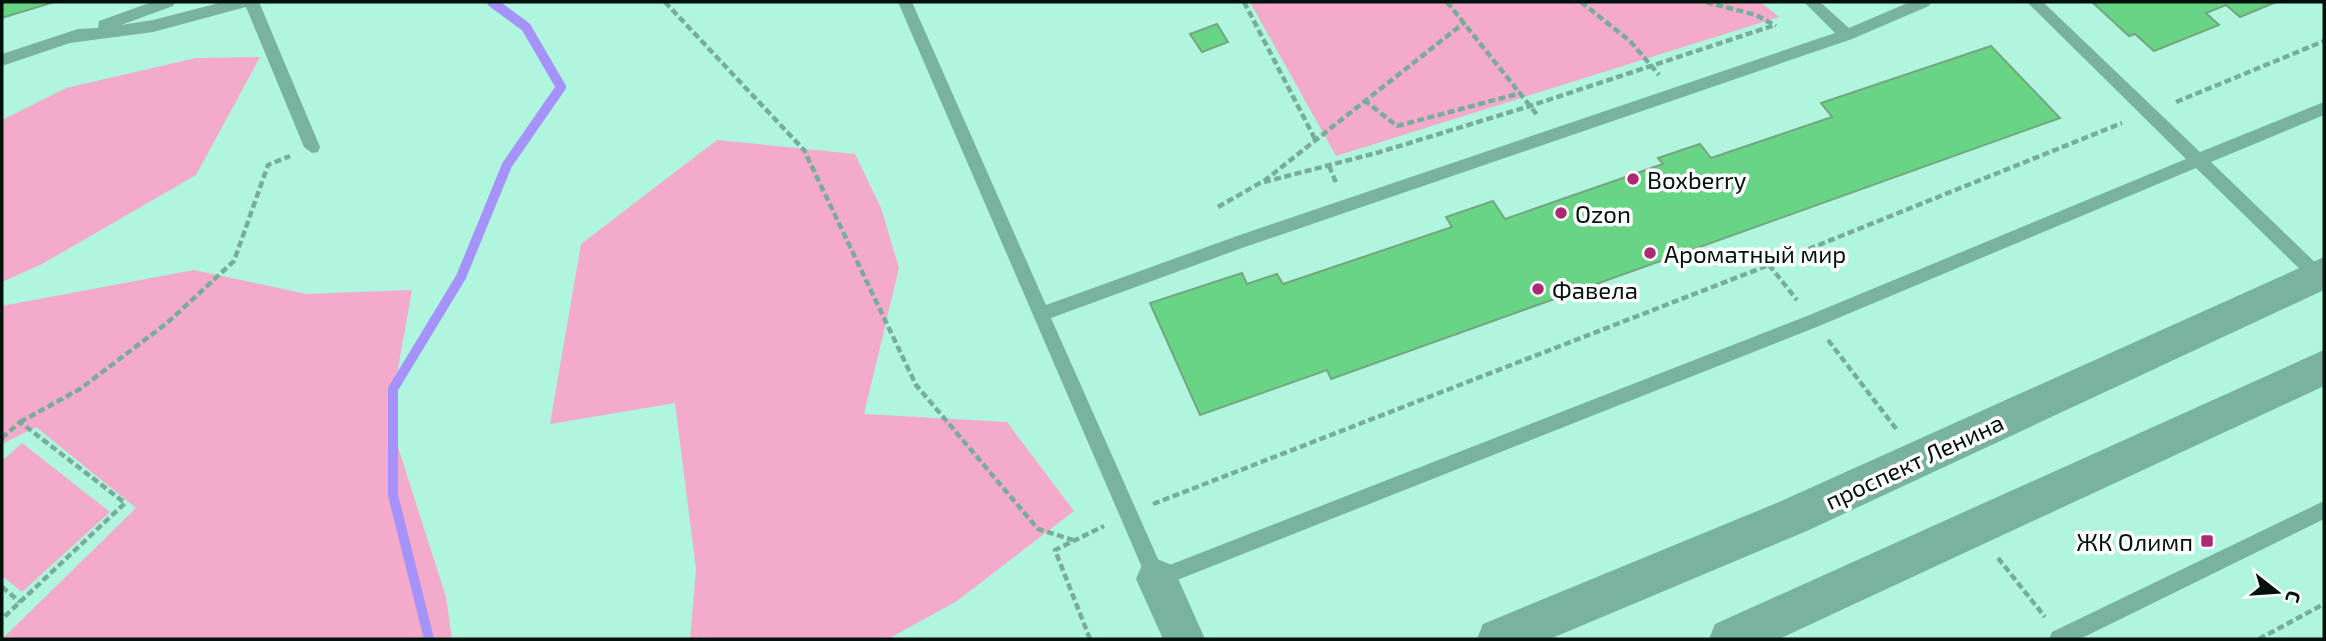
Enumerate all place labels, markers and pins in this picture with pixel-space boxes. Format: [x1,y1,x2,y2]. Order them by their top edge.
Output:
place label: Boxberry [1647,165,1747,194]
marker: Boxberry [1625,171,1641,187]
place label: Ozon [1575,199,1631,228]
marker: Ozon [1553,205,1569,221]
place label: Ароматный мир [1664,239,1846,268]
marker: Ароматный мир [1642,245,1658,261]
place label: Фавела [1552,275,1638,304]
marker: Фавела [1530,281,1546,297]
place label: ЖК Олимп [2076,527,2193,556]
marker: ЖК Олимп [2199,533,2215,549]

